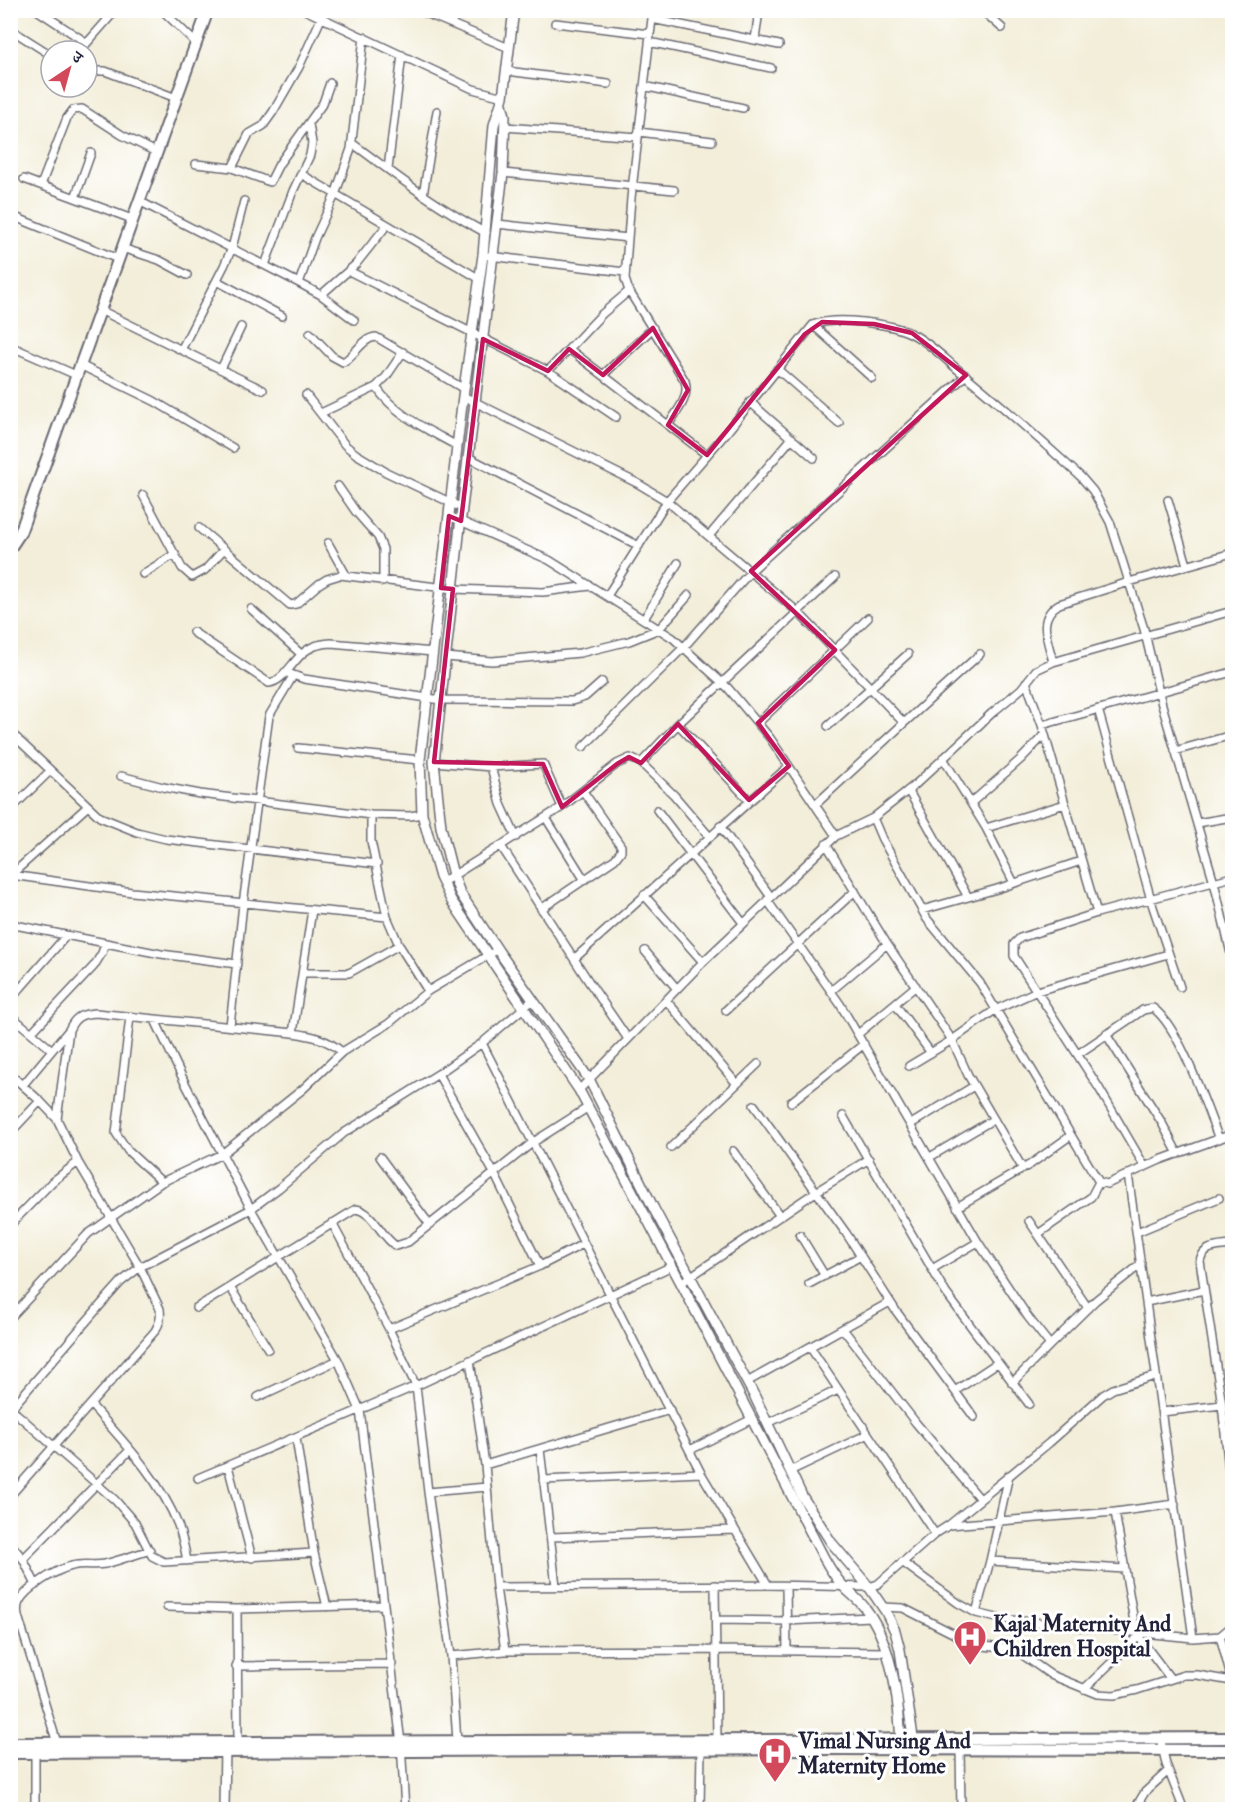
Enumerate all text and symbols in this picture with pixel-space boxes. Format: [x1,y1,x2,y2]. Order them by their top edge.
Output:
north arrow [39,39,99,99]
text: उ [67,47,88,69]
place label: Kajal Maternity And Children Hospital [993,1610,1171,1664]
hospital icon: Kajal Maternity And Children Hospital [952,1619,988,1666]
place label: Vimal Nursing And Maternity Home [797,1727,971,1781]
hospital icon: Vimal Nursing And Maternity Home [757,1736,793,1783]

